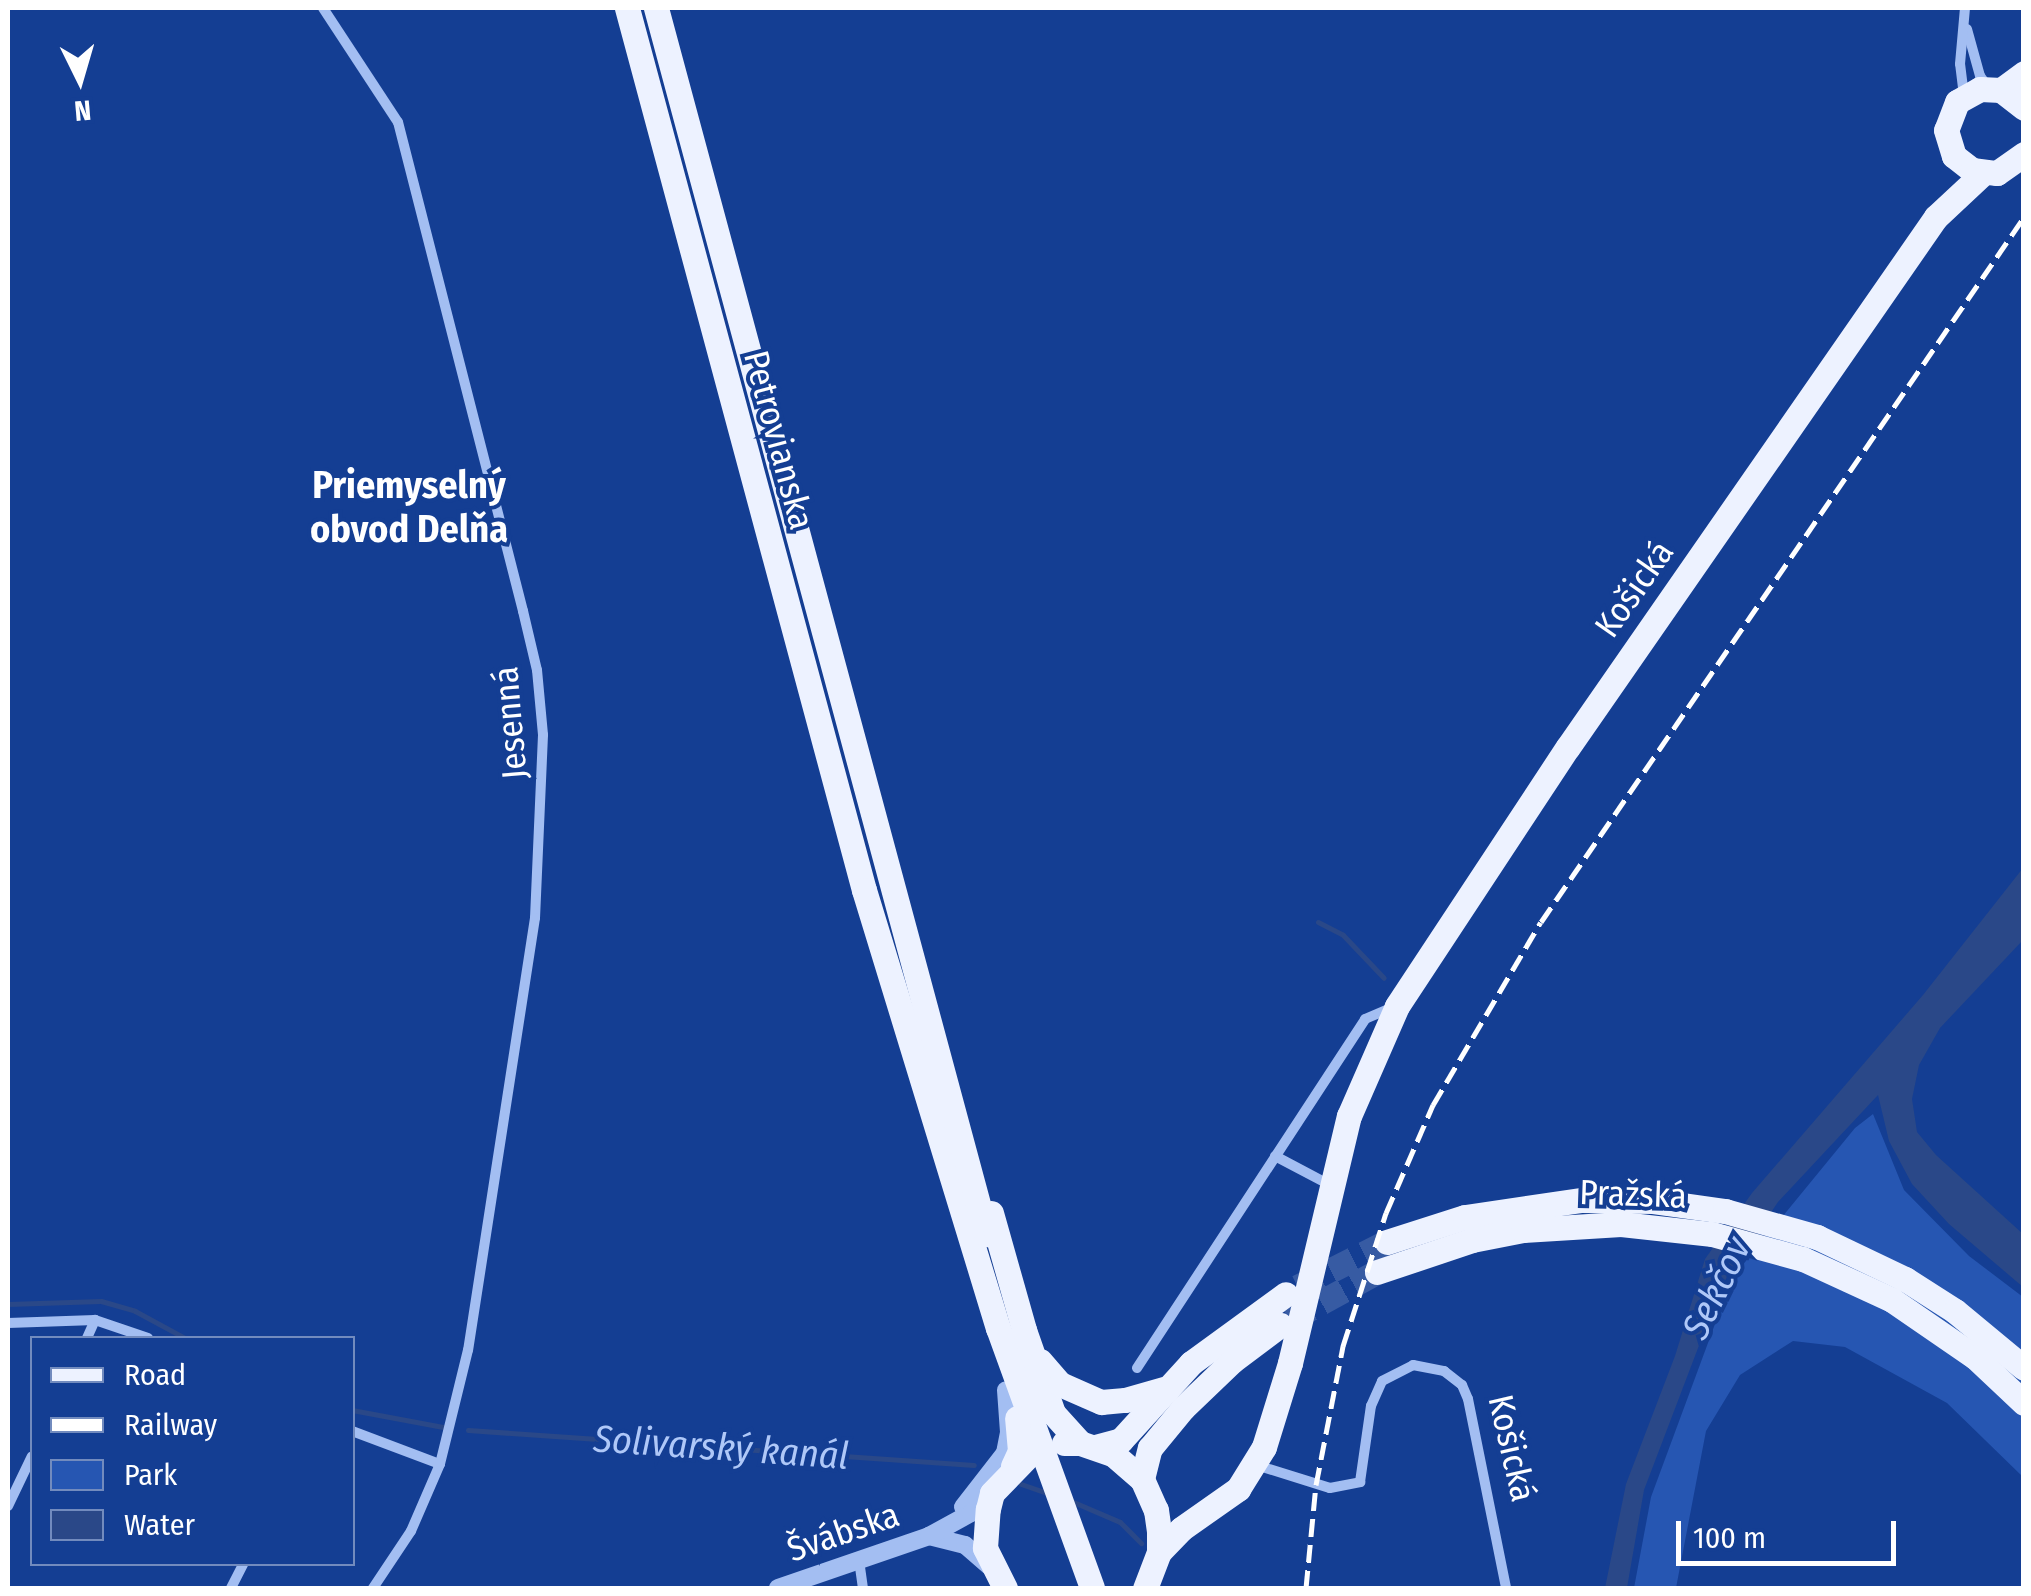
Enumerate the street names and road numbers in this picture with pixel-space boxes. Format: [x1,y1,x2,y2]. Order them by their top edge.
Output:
street label: Petrovianska [735,346,823,534]
street label: Košická [1586,533,1682,645]
street label: Jesenná [484,665,536,781]
street label: Pražská [1579,1171,1687,1217]
street label: Košická [1479,1391,1545,1505]
street label: Švábska [781,1493,905,1571]

